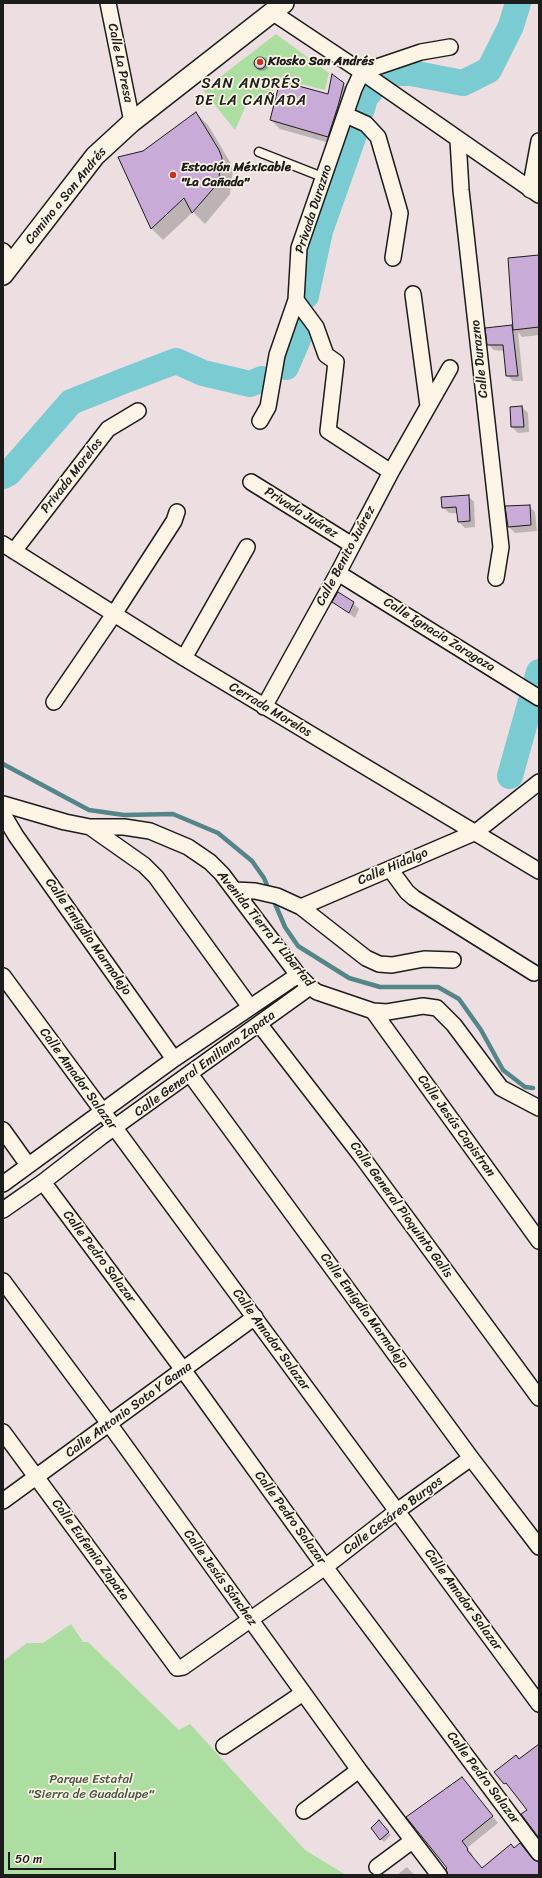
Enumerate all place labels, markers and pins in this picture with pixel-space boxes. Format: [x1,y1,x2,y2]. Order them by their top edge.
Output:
place label: Kiosko San Andrés [268,54,374,70]
marker: Kiosko San Andrés [255,57,265,67]
place label: Estación Méxicable "La Cañada" [181,160,291,191]
marker: Estación Méxicable "La Cañada" [168,170,178,180]

